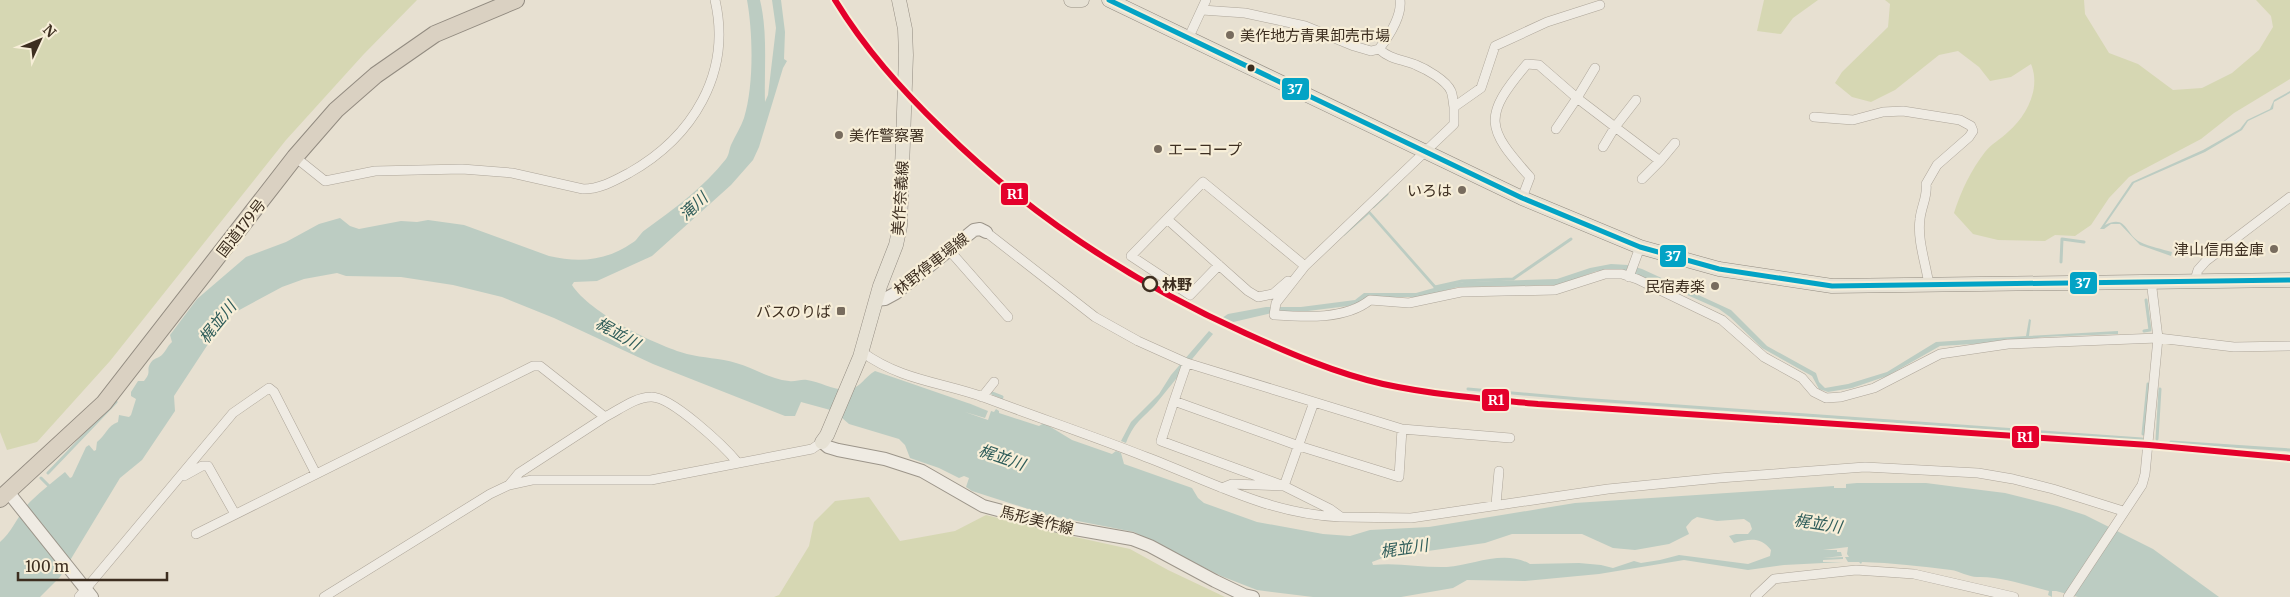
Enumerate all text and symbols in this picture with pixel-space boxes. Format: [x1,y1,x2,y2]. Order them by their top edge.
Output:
north arrow [15,15,65,65]
text: N [39,21,60,41]
place label: 美作地方青果卸売市場 [1240,26,1390,45]
marker: 美作地方青果卸売市場 [1224,29,1236,41]
unlabelled marker [1246,63,1256,73]
line badge: 37 [1281,77,1310,101]
text: 37 [1287,80,1303,98]
place label: 美作警察署 [849,126,924,145]
marker: 美作警察署 [833,129,845,141]
place label: エーコープ [1168,140,1242,159]
marker: エーコープ [1152,143,1164,155]
street label: 美作奈義線 [888,160,912,236]
place label: いろは [1407,181,1452,200]
line badge: R1 [1000,182,1029,206]
marker: いろは [1456,184,1468,196]
text: R1 [1007,185,1024,203]
water label: 滝川 [674,186,713,224]
street label: 国道179号 [212,195,270,261]
street label: 林野停車場線 [890,229,972,299]
place label: 津山信用金庫 [2174,240,2264,259]
marker: 津山信用金庫 [2268,243,2280,255]
line badge: 37 [1659,244,1687,268]
text: 37 [1665,247,1681,265]
line badge: 37 [2069,271,2098,295]
text: 37 [2075,274,2091,292]
place label: 林野 [1162,275,1192,294]
marker: 林野 [1142,276,1158,292]
place label: 民宿寿楽 [1645,277,1705,296]
marker: 民宿寿楽 [1709,280,1721,292]
water label: 梶並川 [194,296,241,347]
place label: バスのりば [756,302,831,321]
marker: バスのりば [835,305,847,317]
water label: 梶並川 [592,313,646,354]
line badge: R1 [1481,388,1510,412]
text: R1 [1488,391,1505,409]
line badge: R1 [2011,425,2040,449]
text: R1 [2017,428,2034,446]
water label: 梶並川 [976,440,1030,475]
street label: 馬形美作線 [998,502,1076,538]
water label: 梶並川 [1793,509,1845,537]
water label: 梶並川 [1379,534,1431,561]
scale bar [18,550,166,582]
text: 100 m [25,557,69,576]

